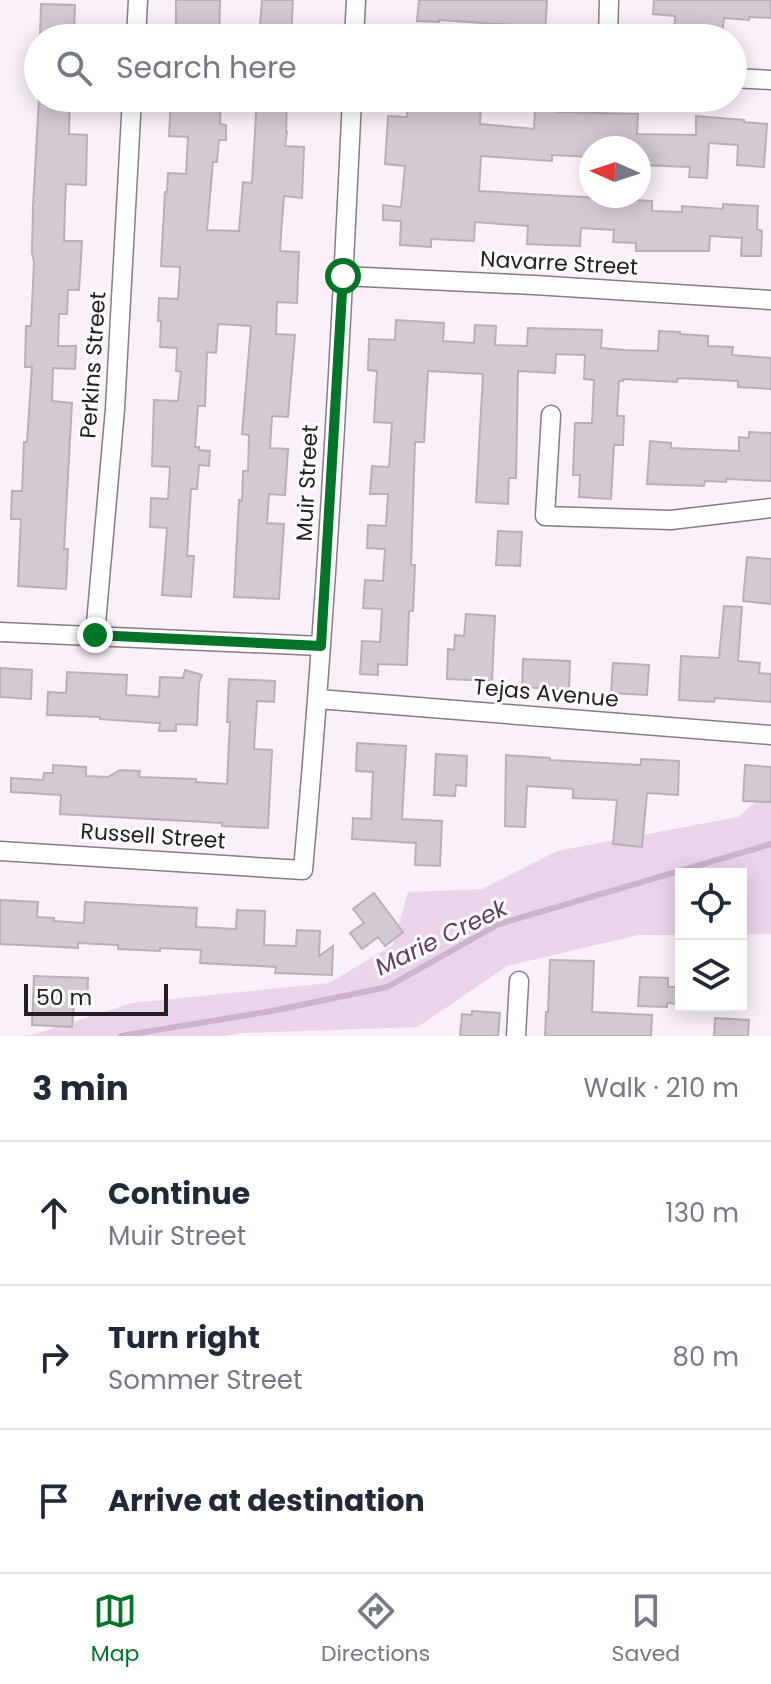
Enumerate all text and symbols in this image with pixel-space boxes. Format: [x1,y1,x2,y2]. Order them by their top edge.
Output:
search box [24,24,747,112]
icon: search [52,46,96,90]
text: Search here [116,46,297,89]
north arrow [579,136,651,208]
street label: Navarre Street [479,243,639,283]
route start [325,258,361,294]
street label: Perkins Street [72,291,114,439]
street label: Muir Street [288,424,326,542]
route end [77,617,113,653]
street label: Tejas Avenue [472,671,620,715]
street label: Russell Street [80,815,226,857]
map controls [675,868,747,1012]
button: locate [675,868,747,940]
water label: Marie Creek [369,890,514,983]
button: layers [675,940,747,1012]
scale bar [24,980,168,1016]
text: 50 m [36,982,92,1013]
text: 3 min [32,1064,129,1112]
text: Walk · 210 m [584,1070,739,1106]
text: Continue [108,1172,250,1215]
icon: ahead [32,1191,76,1235]
text: 130 m [665,1195,739,1231]
text: Muir Street [108,1218,246,1254]
text: Turn right [108,1316,260,1359]
icon: right [32,1335,76,1379]
text: 80 m [673,1339,739,1375]
text: Sommer Street [108,1362,302,1398]
icon: arrive [32,1479,76,1523]
text: Arrive at destination [108,1479,425,1522]
tab: Map [91,1589,139,1670]
tab: Directions [321,1589,430,1670]
tab: Saved [612,1589,680,1670]

